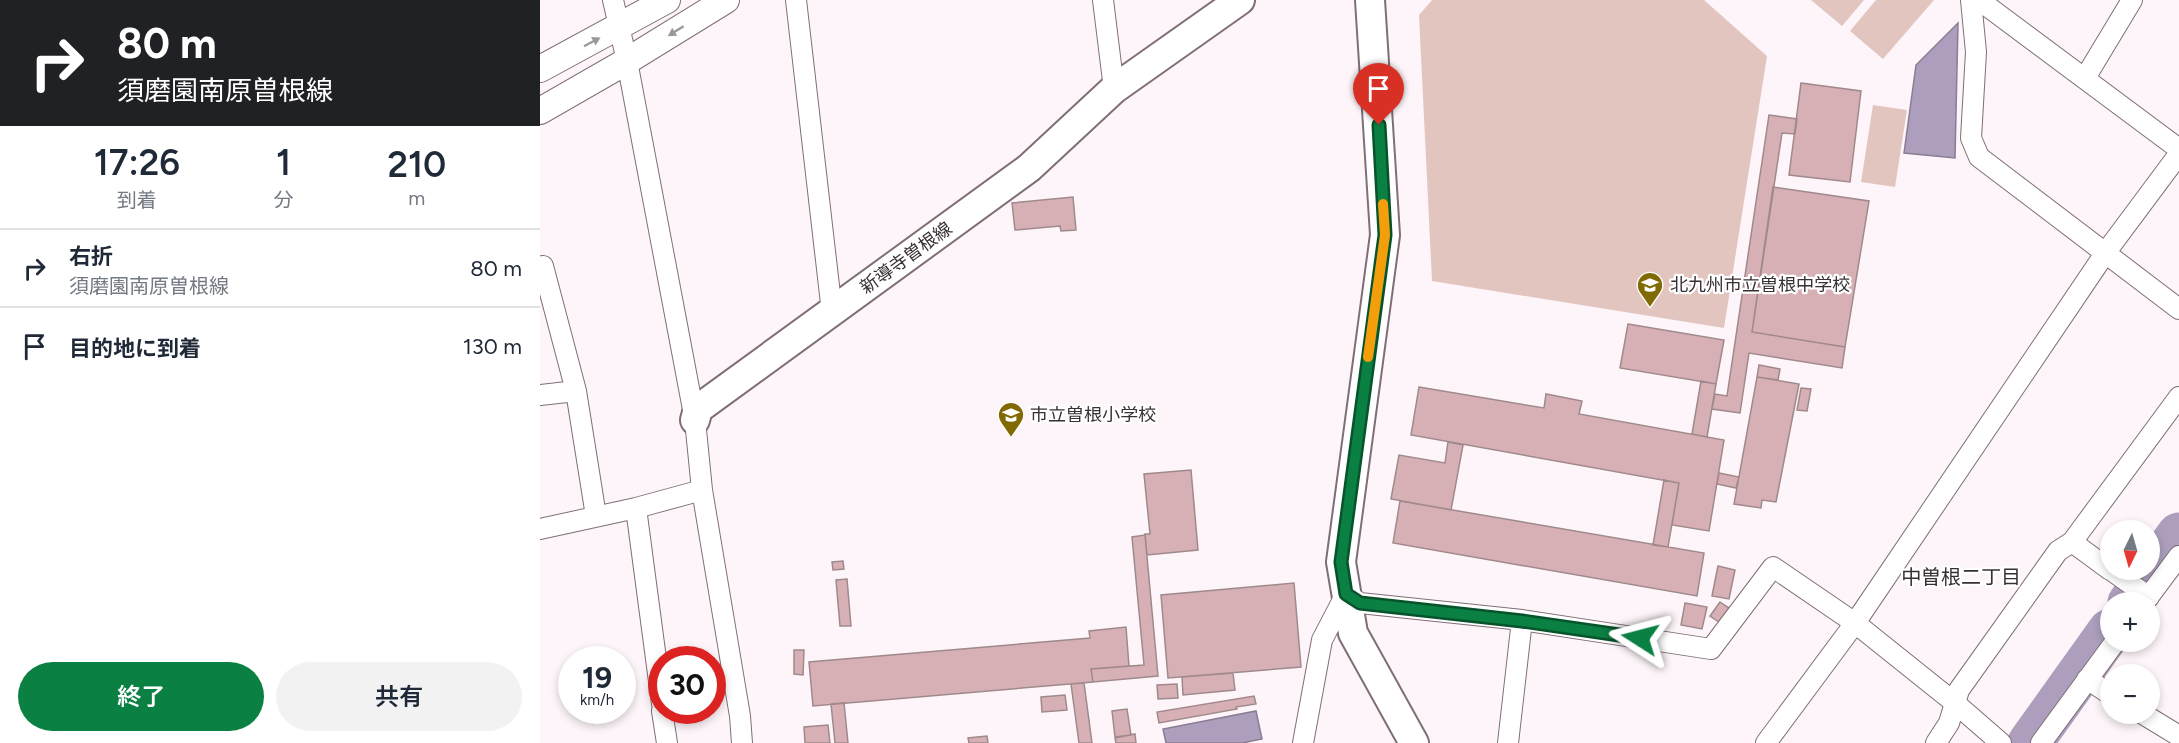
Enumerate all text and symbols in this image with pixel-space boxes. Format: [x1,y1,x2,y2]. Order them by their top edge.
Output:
text: 80 m [117,18,217,69]
icon: right [18,24,96,102]
one-way arrow [668,25,684,36]
one-way arrow [583,37,600,47]
pin [1353,63,1404,125]
icon: arrive [1362,72,1395,105]
text: 須磨園南原曽根線 [117,74,333,107]
text: 17:26 [94,141,180,184]
text: 1 [276,141,291,184]
text: 210 [387,143,446,186]
text: m [408,186,425,210]
text: 到着 [117,188,157,212]
text: 分 [274,188,294,212]
street label: 新導寺曽根線 [856,217,956,299]
text: 右折 [69,243,113,270]
icon: right [18,252,51,285]
text: 80 m [470,255,522,282]
school or university icon: 北九州市立曽根中学校 [1635,270,1665,308]
text: 須磨園南原曽根線 [69,274,229,298]
place label: 北九州市立曽根中学校 [1670,274,1850,296]
icon: arrive [18,330,51,363]
text: 130 m [463,333,522,360]
text: 目的地に到着 [69,335,201,362]
school or university icon: 市立曽根小学校 [996,400,1026,438]
place label: 市立曽根小学校 [1030,404,1156,426]
north arrow [2100,520,2160,580]
map controls [2100,520,2160,724]
district label: 中曽根二丁目 [1901,565,2021,589]
button: + [2100,592,2160,652]
position arrow [1608,606,1672,670]
speed limit sign: 30 [648,646,726,724]
text: 19 [582,659,612,696]
button: 終了 [18,662,264,731]
button: 共有 [276,662,522,731]
button: − [2100,664,2160,724]
text: km/h [580,691,614,709]

